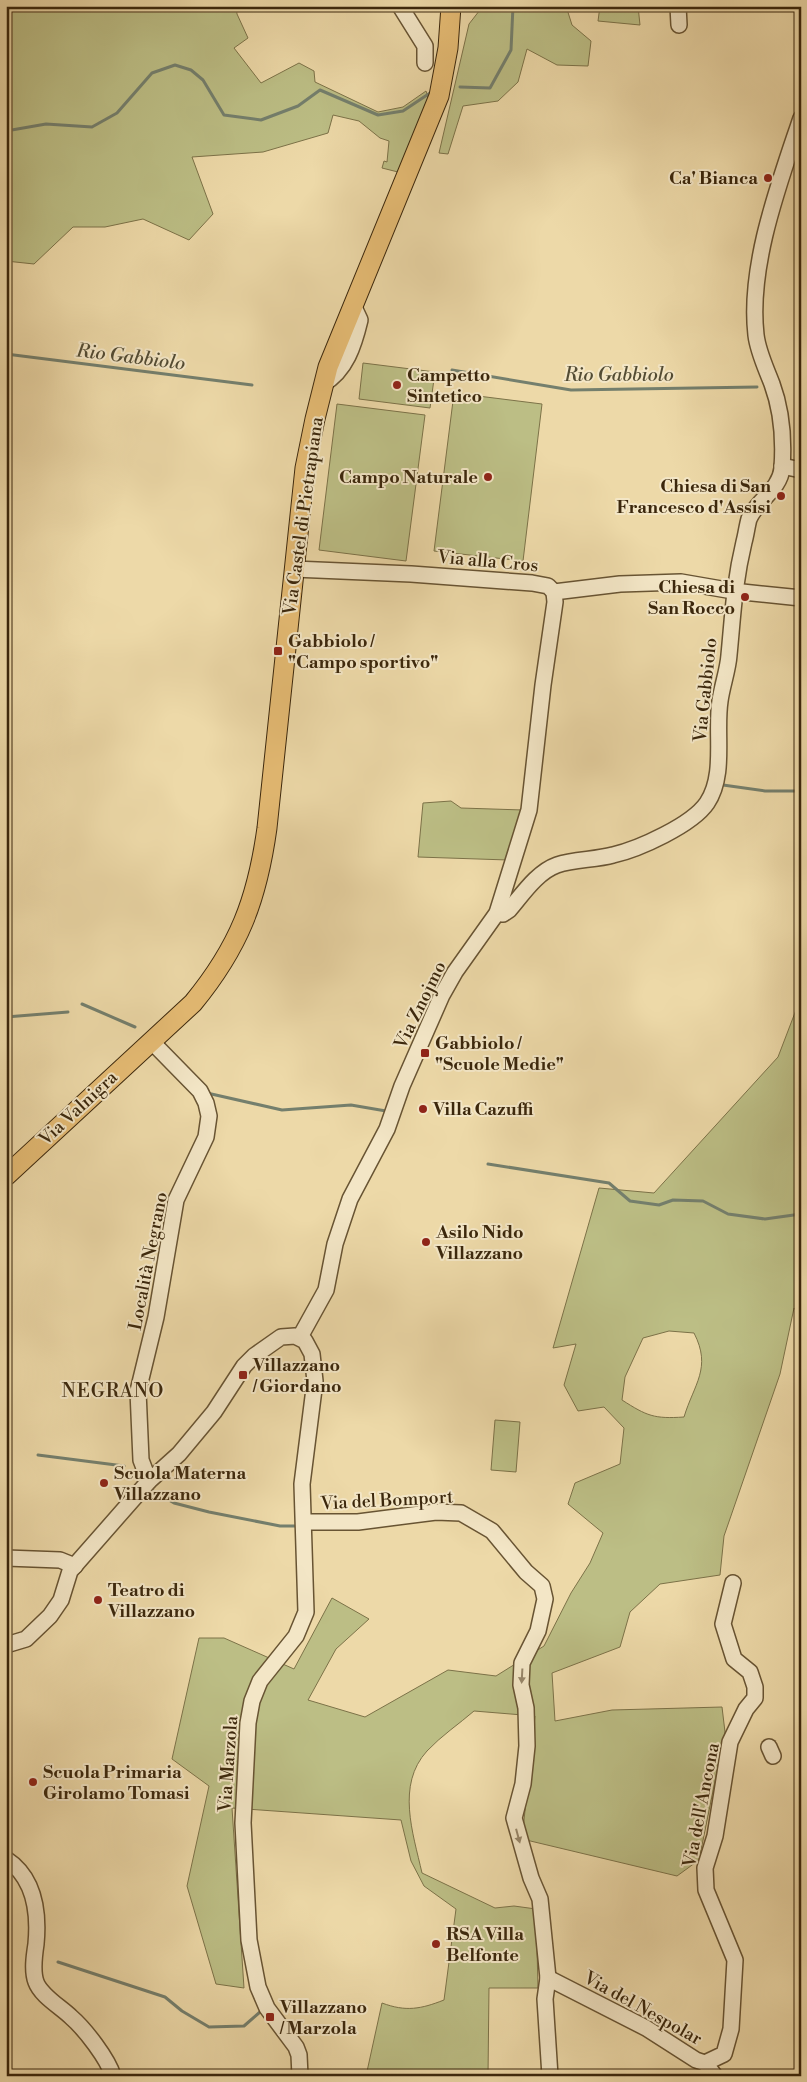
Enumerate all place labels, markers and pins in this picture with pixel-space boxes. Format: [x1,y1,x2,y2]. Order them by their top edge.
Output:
place label: Ca' Bianca [669,167,758,190]
marker: Ca' Bianca [762,172,774,184]
place label: Campetto Sintetico [407,364,490,408]
marker: Campetto Sintetico [391,379,403,391]
place label: Campo Naturale [339,466,478,489]
marker: Campo Naturale [482,471,494,483]
place label: Chiesa di San Francesco d'Assisi [616,475,771,519]
marker: Chiesa di San Francesco d'Assisi [775,490,787,502]
place label: Chiesa di San Rocco [648,576,735,620]
marker: Chiesa di San Rocco [739,591,751,603]
place label: Gabbiolo / "Campo sportivo" [288,630,438,674]
marker: Gabbiolo / "Campo sportivo" [272,645,284,657]
place label: Gabbiolo / "Scuole Medie" [435,1032,564,1076]
marker: Gabbiolo / "Scuole Medie" [419,1047,431,1059]
place label: Villa Cazuffi [432,1098,534,1121]
marker: Villa Cazuffi [417,1103,429,1115]
place label: Asilo Nido Villazzano [435,1221,524,1265]
marker: Asilo Nido Villazzano [420,1236,432,1248]
place label: Villazzano / Giordano [252,1354,342,1398]
marker: Villazzano / Giordano [237,1369,249,1381]
place label: Scuola Materna Villazzano [113,1462,246,1506]
marker: Scuola Materna Villazzano [98,1477,110,1489]
place label: Teatro di Villazzano [107,1579,195,1623]
marker: Teatro di Villazzano [92,1594,104,1606]
place label: Scuola Primaria Girolamo Tomasi [43,1761,190,1805]
marker: Scuola Primaria Girolamo Tomasi [27,1776,39,1788]
place label: RSA Villa Belfonte [446,1923,524,1967]
marker: RSA Villa Belfonte [430,1938,442,1950]
place label: Villazzano / Marzola [279,1996,367,2040]
marker: Villazzano / Marzola [264,2011,276,2023]

